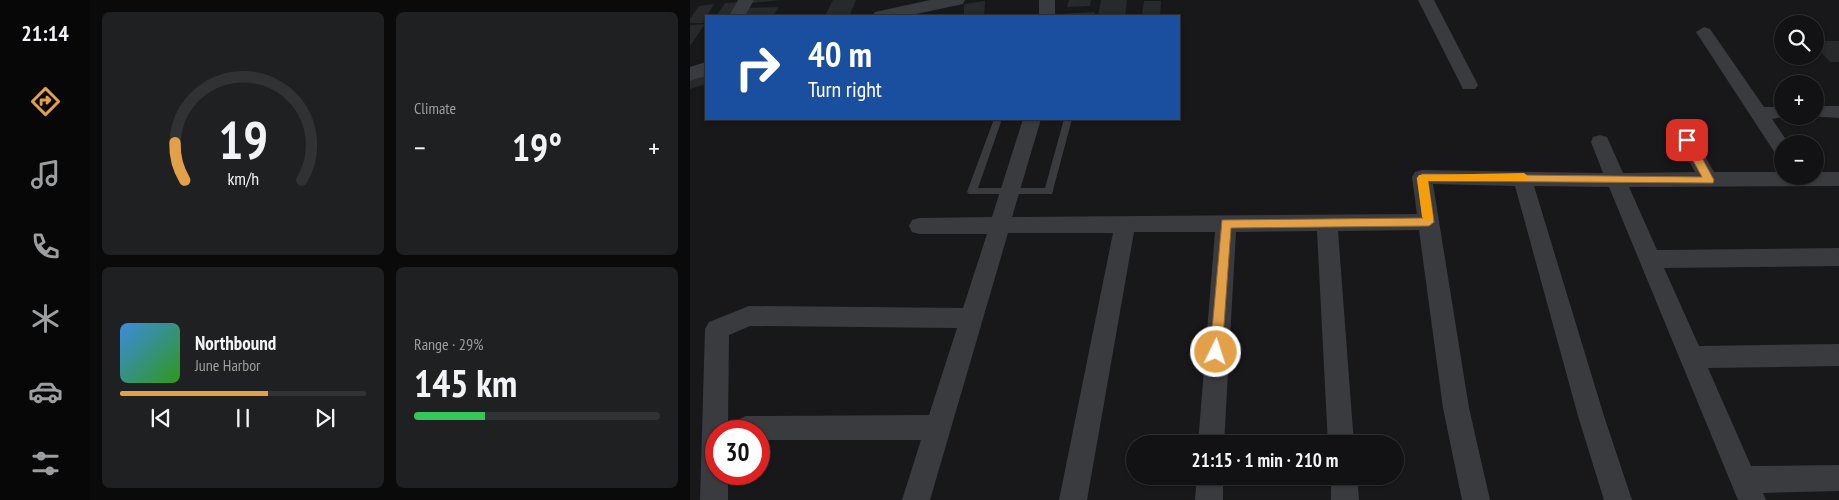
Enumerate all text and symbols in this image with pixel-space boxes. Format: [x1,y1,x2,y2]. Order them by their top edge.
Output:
map controls [1774,15,1824,185]
button: search [1774,15,1824,65]
text: 21:14 [21,19,69,47]
text: 40 m [808,31,872,77]
icon: right [725,35,790,100]
text: Turn right [808,75,882,103]
button: + [1774,75,1824,125]
icon: directions [28,84,63,119]
text: Climate [414,98,456,118]
text: 19 [218,106,268,173]
pin [1666,119,1708,161]
text: 19° [512,122,562,171]
icon: arrive [1673,126,1701,154]
text: − [414,129,426,166]
text: + [648,129,660,166]
button: − [1774,135,1824,185]
icon: music [28,157,63,192]
text: km/h [227,167,259,190]
icon: phone [28,229,63,264]
icon: climate [28,301,63,336]
position arrow [1189,325,1241,377]
text: Northbound [195,331,276,355]
text: Range · 29% [414,334,483,354]
text: June Harbor [195,355,260,375]
text: 145 km [414,358,517,407]
icon: car [28,374,63,409]
icon: previous [147,404,175,432]
icon: pause [229,404,257,432]
icon: next [311,404,339,432]
speed limit sign: 30 [705,420,770,485]
icon: filters [28,446,63,481]
text: 21:15 · 1 min · 210 m [1192,448,1338,472]

